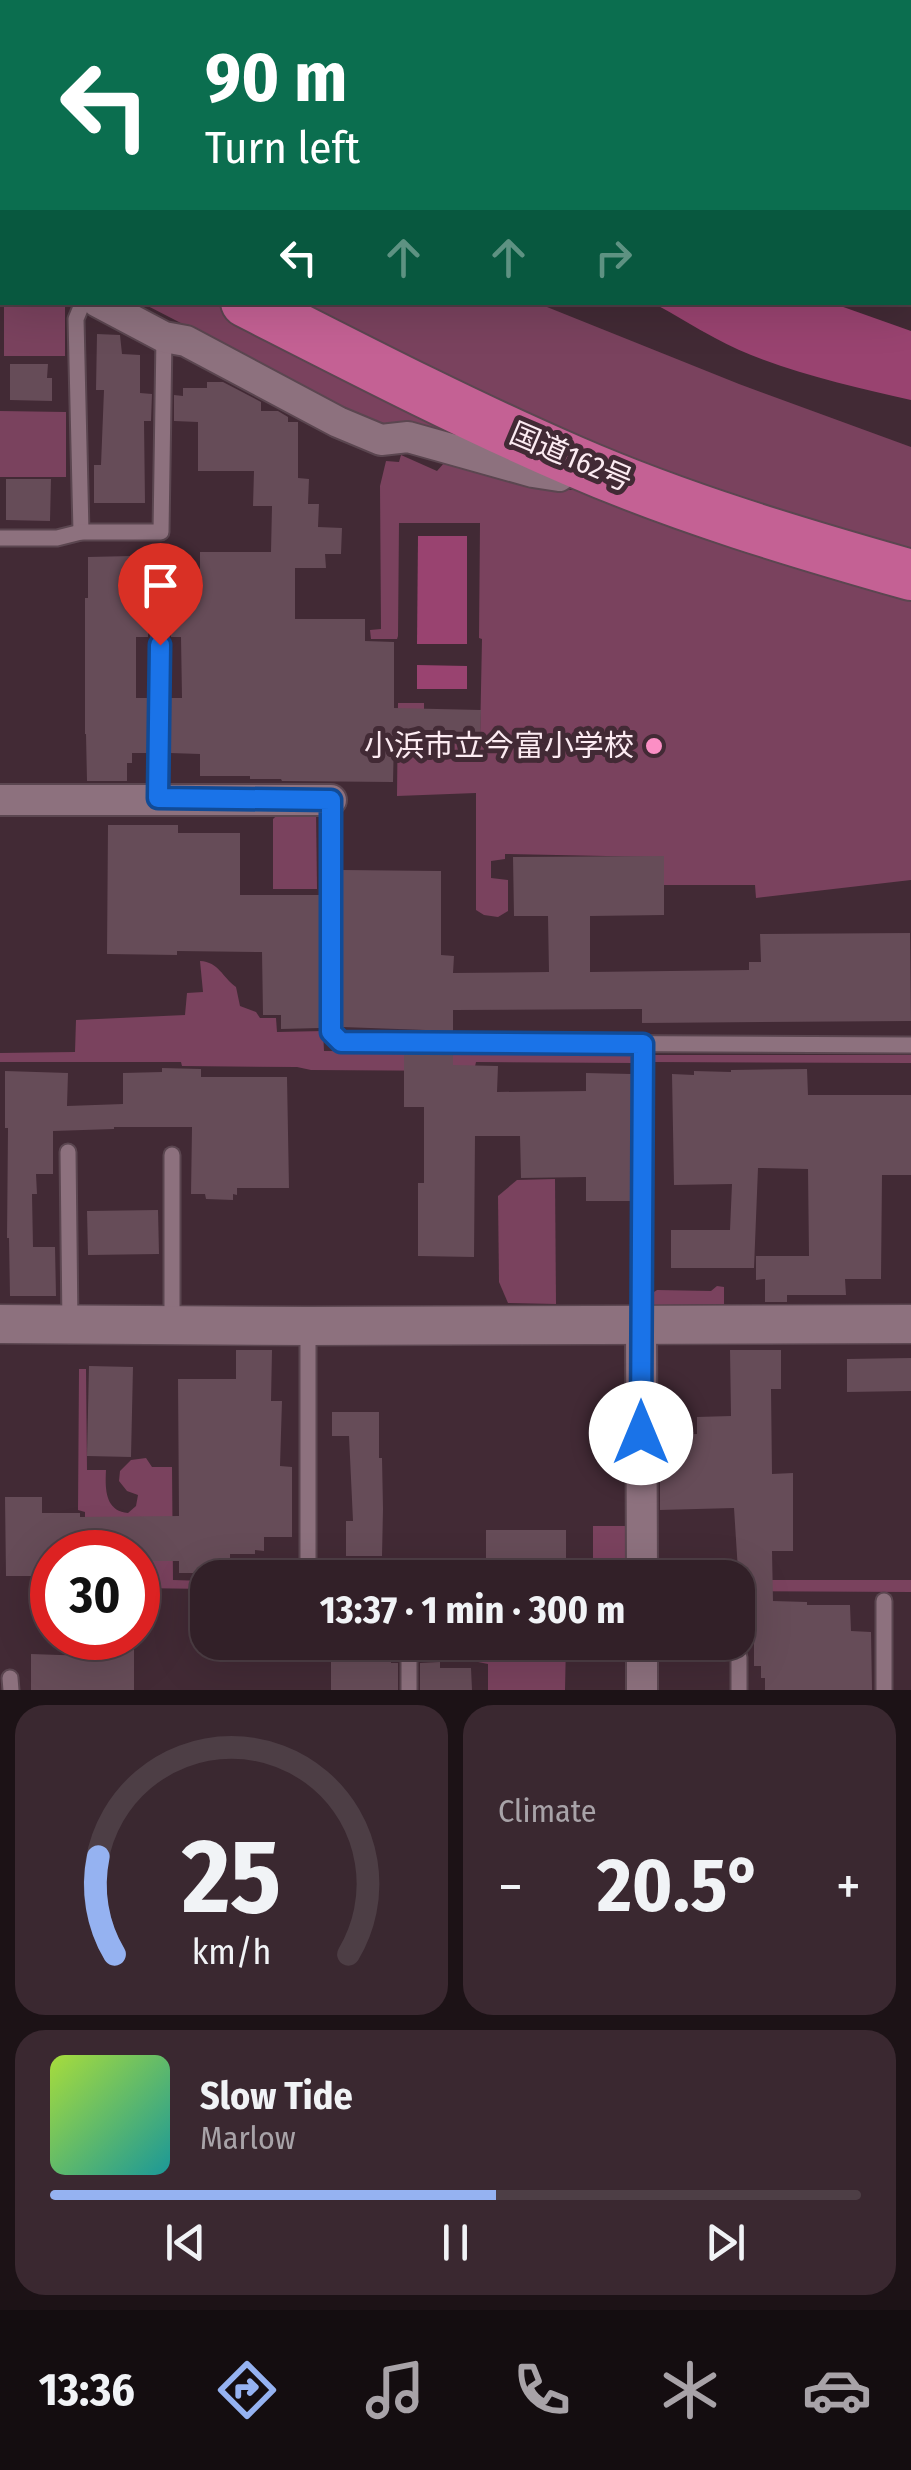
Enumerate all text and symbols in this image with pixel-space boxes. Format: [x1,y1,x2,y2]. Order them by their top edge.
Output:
text: 90 m [205,36,347,120]
icon: left [40,40,170,170]
text: Turn left [205,121,360,175]
icon: left [271,230,326,285]
icon: ahead [376,230,431,285]
icon: ahead [481,230,536,285]
icon: right [586,230,641,285]
street label: 国道162号 [504,415,638,499]
pin [118,543,203,646]
icon: arrive [133,558,188,613]
place label: 小浜市立今富小学校 [364,728,634,764]
marker: 小浜市立今富小学校 [643,735,665,757]
position arrow [589,1381,693,1485]
speed limit sign: 30 [30,1530,160,1660]
text: 13:37 · 1 min · 300 m [320,1587,625,1633]
text: Climate [498,1792,597,1830]
text: 25 [181,1815,281,1940]
text: 20.5° [597,1841,762,1931]
text: − [498,1854,523,1920]
text: + [836,1854,861,1920]
text: km/h [192,1931,271,1973]
text: Slow Tide [200,2073,353,2119]
text: Marlow [200,2119,296,2157]
icon: previous [158,2215,213,2270]
icon: pause [428,2215,483,2270]
icon: next [698,2215,753,2270]
icon: directions [212,2355,282,2425]
icon: music [360,2355,430,2425]
icon: phone [507,2355,577,2425]
icon: climate [655,2355,725,2425]
icon: car [802,2355,872,2425]
text: 13:36 [39,2363,135,2417]

